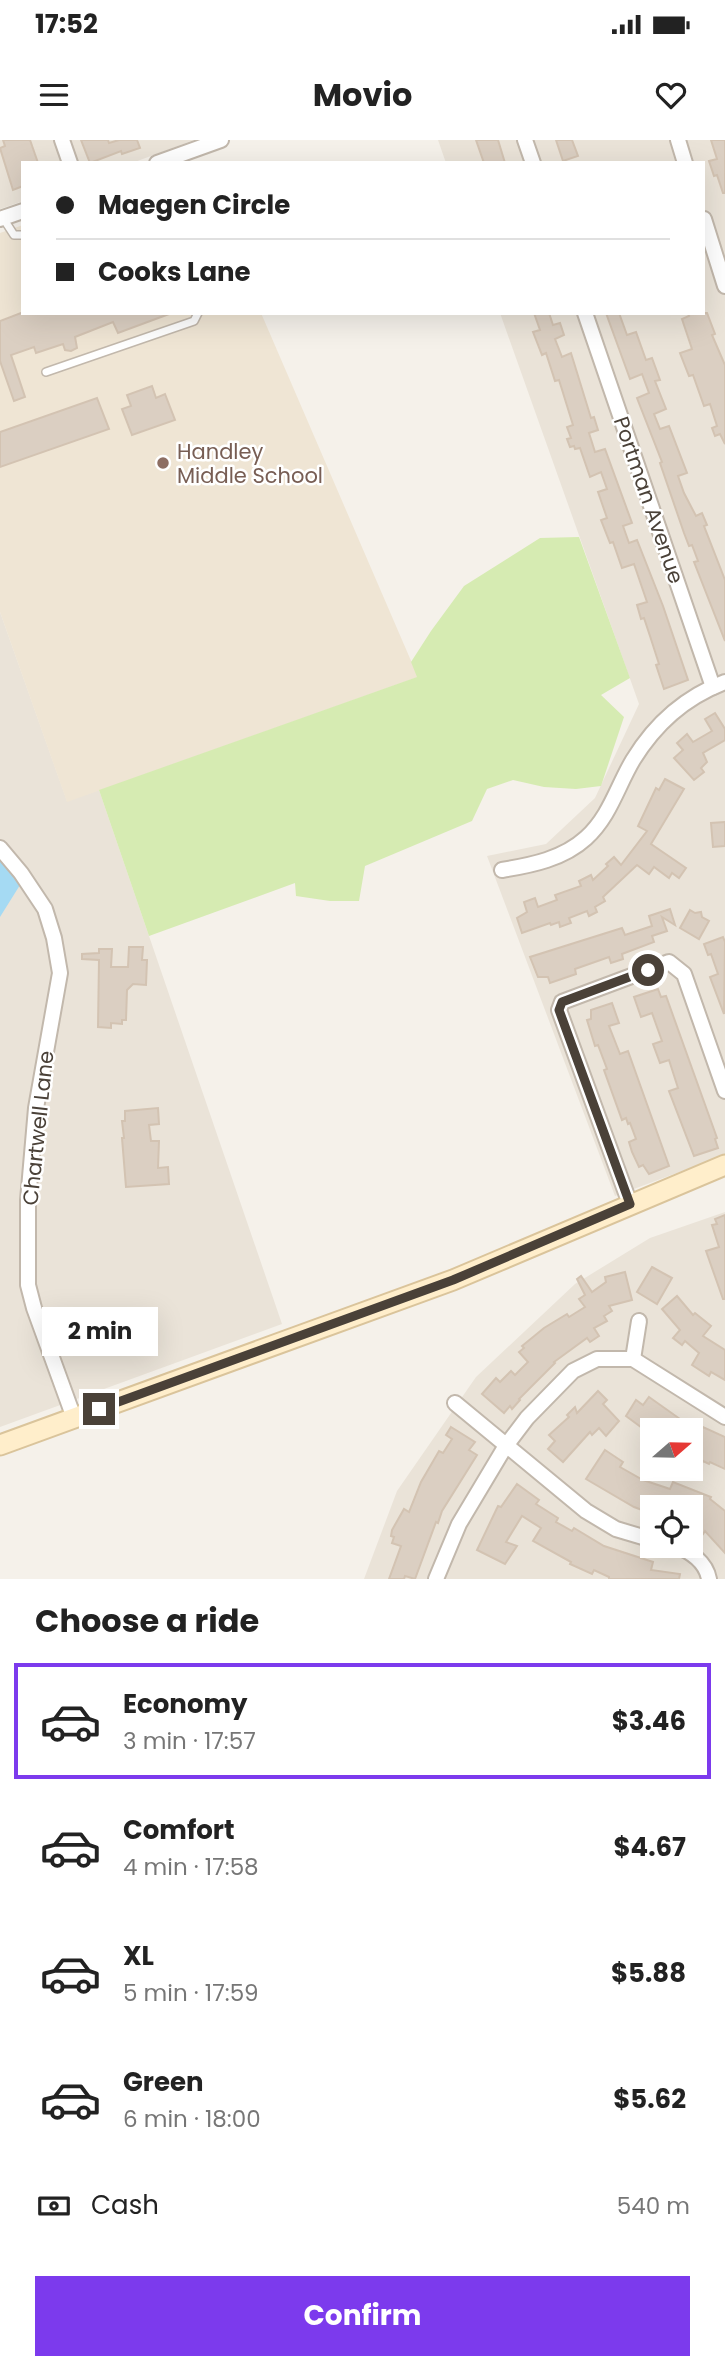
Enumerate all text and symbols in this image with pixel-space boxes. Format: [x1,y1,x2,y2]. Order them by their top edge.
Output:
text: 17:52 [35,6,98,42]
text: Movio [313,72,412,117]
icon: menu [35,76,73,114]
icon: heart [652,76,690,114]
text: Maegen Circle [98,187,290,223]
text: Cooks Lane [98,254,251,290]
street label: Portman Avenue [607,413,691,587]
place label: Handley Middle School [177,437,323,490]
marker: Handley Middle School [155,455,171,471]
route start [632,954,664,986]
street label: Chartwell Lane [15,1049,61,1207]
callout: 2 min [41,1308,157,1356]
text: 2 min [68,1315,132,1347]
route end [83,1393,115,1425]
north arrow [640,1418,704,1480]
map controls [640,1418,703,1558]
button: locate [640,1495,703,1558]
text: Choose a ride [35,1598,259,1643]
text: Economy [123,1686,247,1722]
icon: car [39,1690,102,1753]
text: $3.46 [612,1703,686,1739]
text: 3 min · 17:57 [123,1725,256,1757]
text: Comfort [123,1812,235,1848]
icon: car [39,1816,102,1879]
text: $4.67 [613,1829,686,1865]
text: 4 min · 17:58 [123,1851,259,1883]
text: XL [123,1938,154,1974]
icon: car [39,1942,102,2005]
text: $5.88 [611,1955,686,1991]
text: 5 min · 17:59 [123,1977,259,2009]
text: Green [123,2064,204,2100]
icon: car [39,2068,102,2131]
text: $5.62 [613,2081,686,2117]
text: 6 min · 18:00 [123,2103,261,2135]
icon: cash [35,2187,73,2225]
text: Cash [91,2187,159,2223]
text: 540 m [617,2190,690,2222]
button: Confirm [35,2276,690,2356]

